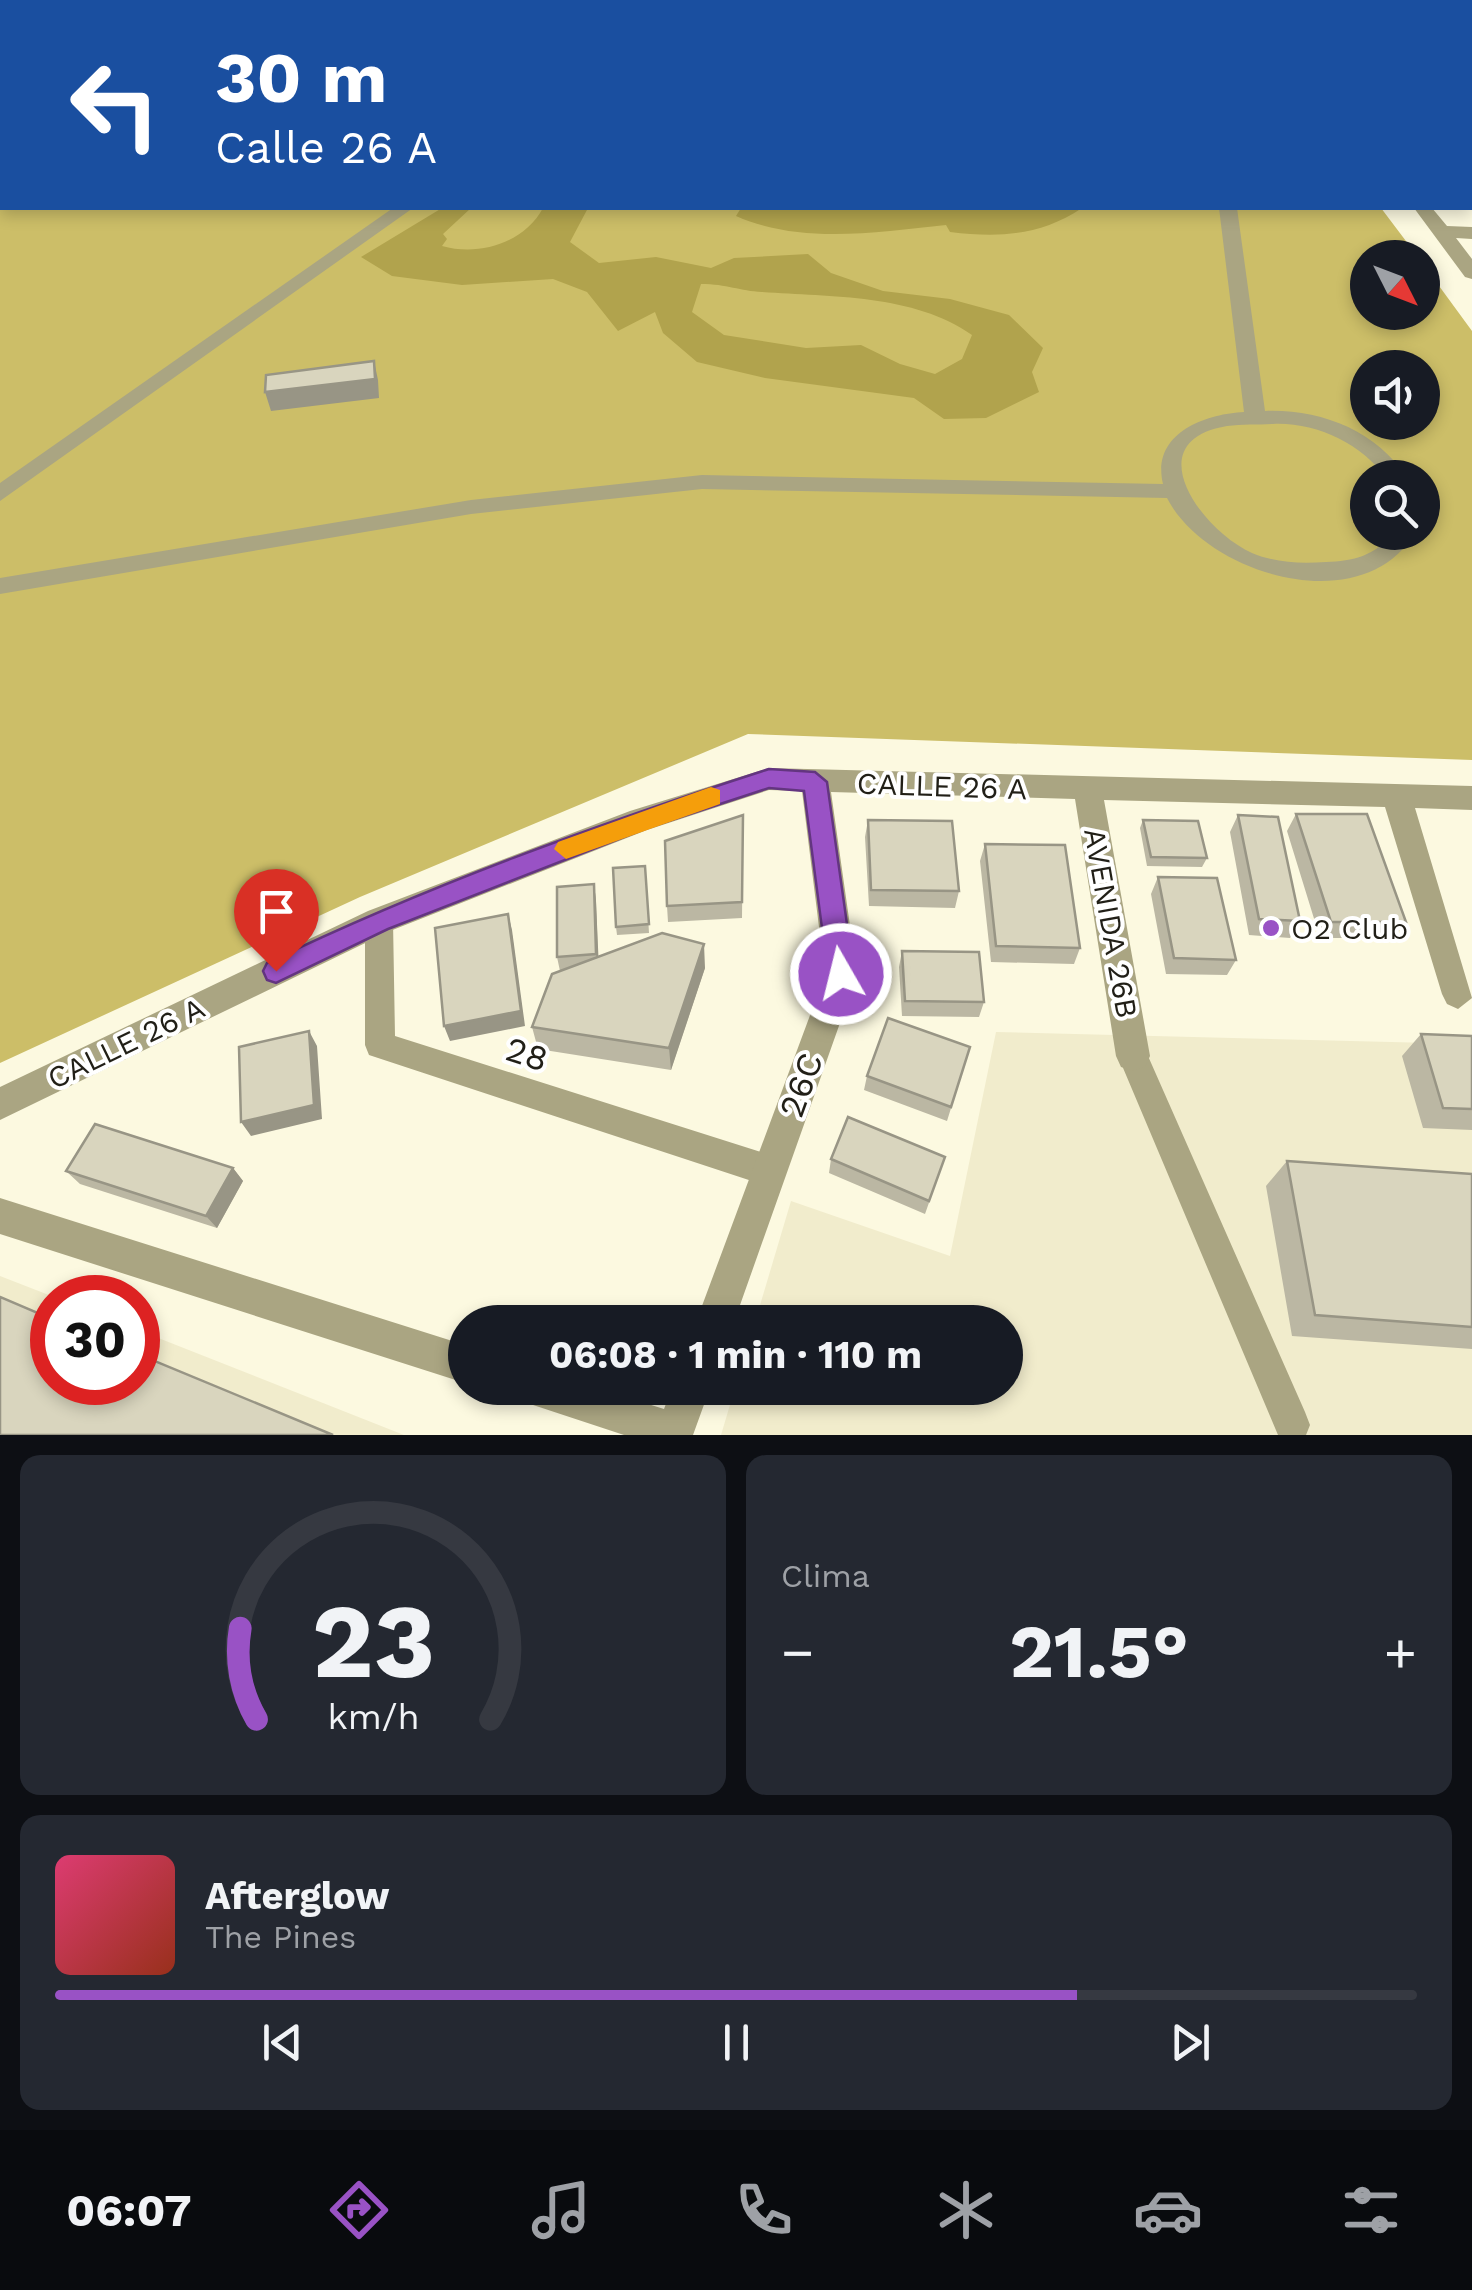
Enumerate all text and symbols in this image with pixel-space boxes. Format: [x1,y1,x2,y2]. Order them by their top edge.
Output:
text: 30 m [215,37,387,119]
icon: left [50,40,180,170]
text: Calle 26 A [215,121,437,174]
north arrow [1350,240,1440,330]
map controls [1350,240,1440,550]
button: sound [1350,350,1440,440]
button: search [1350,460,1440,550]
street label: CALLE 26 A [856,766,1028,806]
street label: AVENIDA 26B [1077,825,1145,1021]
pin [234,869,319,972]
icon: arrive [249,884,304,939]
place label: O2 Club [1291,911,1408,946]
marker: O2 Club [1260,917,1282,939]
position arrow [789,922,893,1026]
street label: CALLE 26 A [42,990,210,1096]
street label: 28 [501,1028,553,1080]
street label: 26C [770,1047,832,1123]
speed limit sign: 30 [30,1275,160,1405]
text: 06:08 · 1 min · 110 m [549,1333,922,1377]
text: Clima [781,1557,870,1595]
text: 23 [311,1580,435,1702]
text: 21.5° [1009,1607,1189,1695]
text: − [781,1620,814,1684]
text: + [1384,1620,1417,1684]
text: km/h [327,1696,419,1738]
text: Afterglow [205,1874,390,1918]
text: The Pines [205,1918,356,1956]
icon: previous [255,2015,310,2070]
icon: pause [709,2015,764,2070]
icon: next [1163,2015,1218,2070]
icon: directions [324,2175,394,2245]
icon: music [526,2175,596,2245]
icon: phone [729,2175,799,2245]
icon: climate [931,2175,1001,2245]
icon: car [1133,2175,1203,2245]
icon: filters [1336,2175,1406,2245]
text: 06:07 [66,2184,192,2237]

